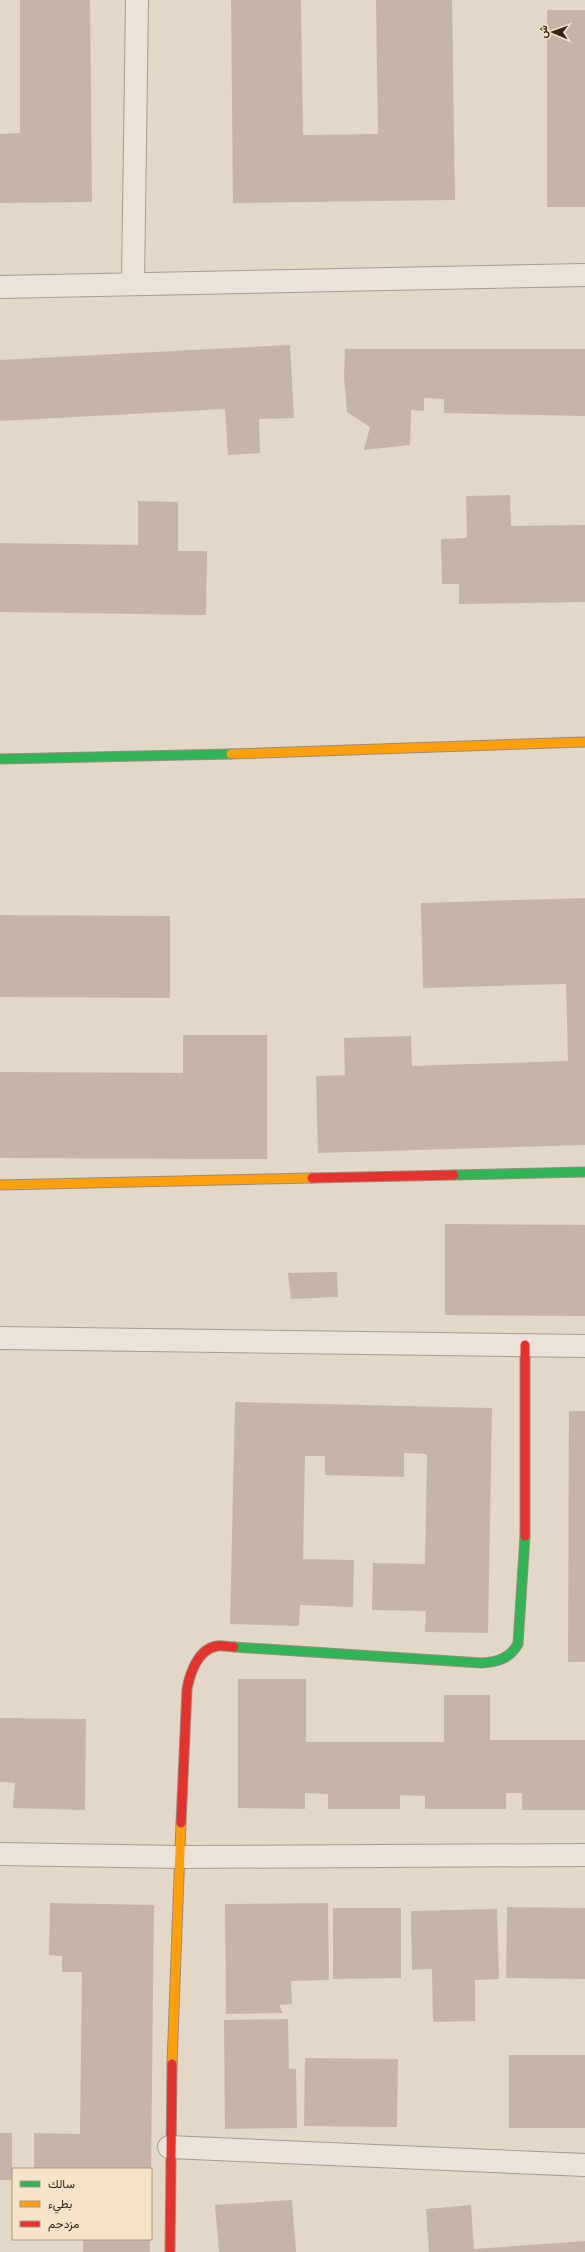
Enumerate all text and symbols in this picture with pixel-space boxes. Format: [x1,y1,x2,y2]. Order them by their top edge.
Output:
north arrow [533,12,573,52]
text: ش [537,25,550,39]
legend [12,2168,152,2240]
text: سالك [48,2177,75,2191]
text: بطيء [48,2197,72,2214]
text: مزدحم [48,2217,79,2232]

